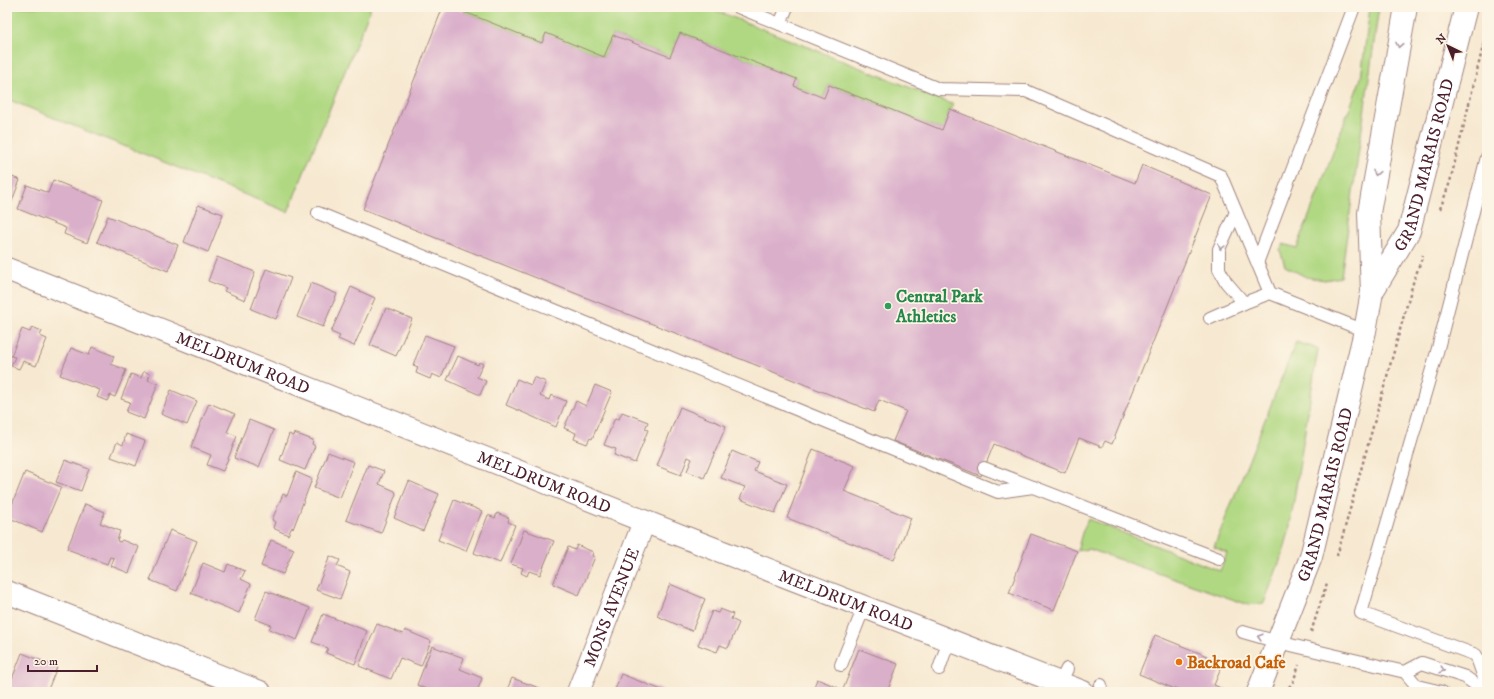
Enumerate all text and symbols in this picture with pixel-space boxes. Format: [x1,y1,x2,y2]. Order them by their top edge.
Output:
north arrow [1428,26,1468,66]
text: N [1434,31,1450,48]
one-way arrow [1395,42,1404,49]
street label: GRAND MARAIS ROAD [1389,76,1459,256]
one-way arrow [1372,170,1381,176]
one-way arrow [1217,244,1225,251]
place label: Central Park Athletics [895,286,983,328]
marker: Central Park Athletics [883,301,893,311]
street label: MELDRUM ROAD [173,327,313,400]
street label: GRAND MARAIS ROAD [1292,405,1358,585]
street label: MELDRUM ROAD [474,446,614,519]
street label: MONS AVENUE [579,545,645,670]
street label: MELDRUM ROAD [775,565,916,637]
one-way arrow [1257,633,1264,642]
scale bar [28,647,97,673]
place label: Backroad Cafe [1187,652,1286,674]
text: 20 m [34,654,58,669]
marker: Backroad Cafe [1174,657,1184,667]
one-way arrow [1438,665,1445,673]

